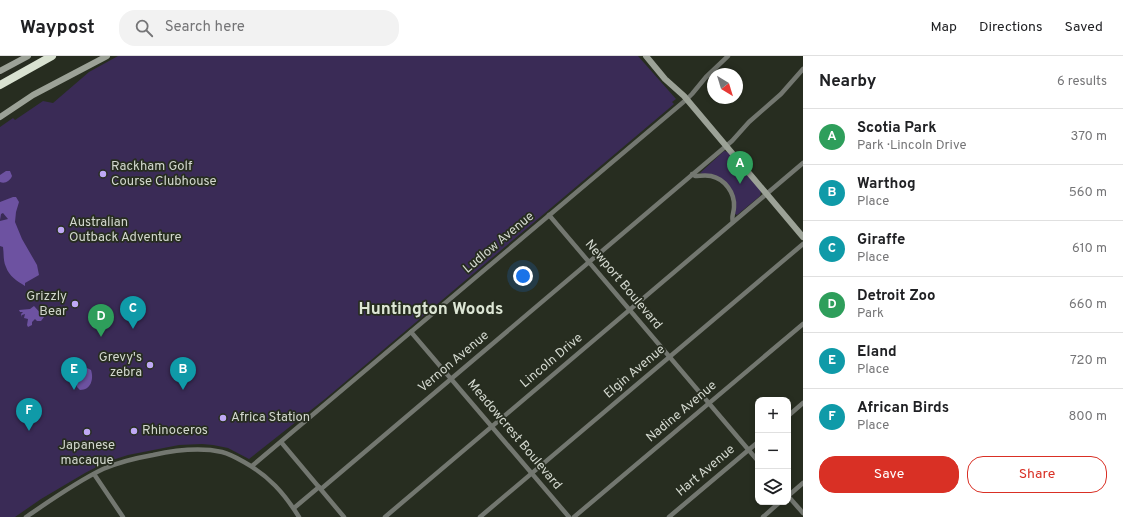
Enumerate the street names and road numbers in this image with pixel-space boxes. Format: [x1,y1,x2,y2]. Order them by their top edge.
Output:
street label: Ludlow Avenue [460,209,538,277]
street label: Newport Boulevard [581,237,665,333]
street label: Vernon Avenue [415,328,493,396]
street label: Lincoln Drive [518,330,586,392]
street label: Elgin Avenue [601,342,669,402]
street label: Meadowcrest Boulevard [463,377,565,493]
street label: Nadine Avenue [644,378,720,446]
street label: Hart Avenue [673,442,739,500]

